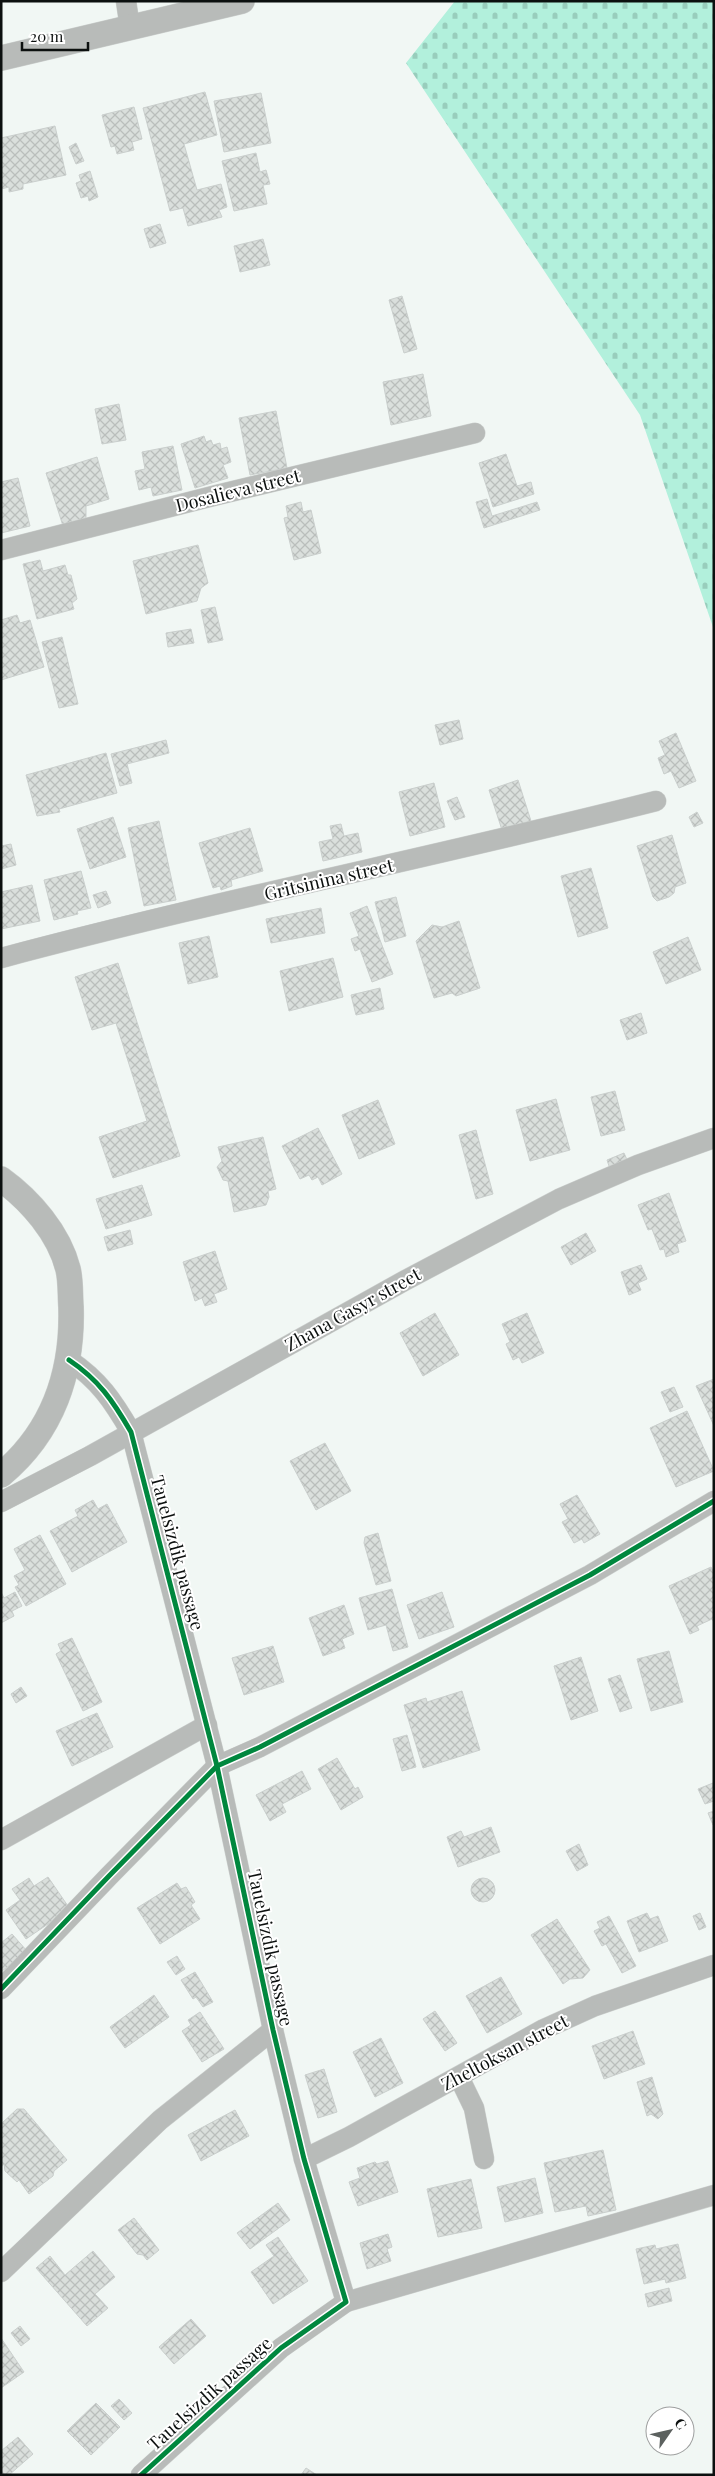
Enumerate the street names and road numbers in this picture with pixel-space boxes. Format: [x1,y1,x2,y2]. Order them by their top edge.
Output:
street label: Dosalieva street [173,463,303,517]
street label: Gritsinina street [262,852,397,906]
street label: Zhana Gasyr street [280,1262,425,1356]
street label: Tauelsizdik passage [146,1473,210,1633]
street label: Tauelsizdik passage [243,1867,299,2028]
street label: Zheltoksan street [437,2008,573,2096]
street label: Tauelsizdik passage [142,2331,277,2455]

